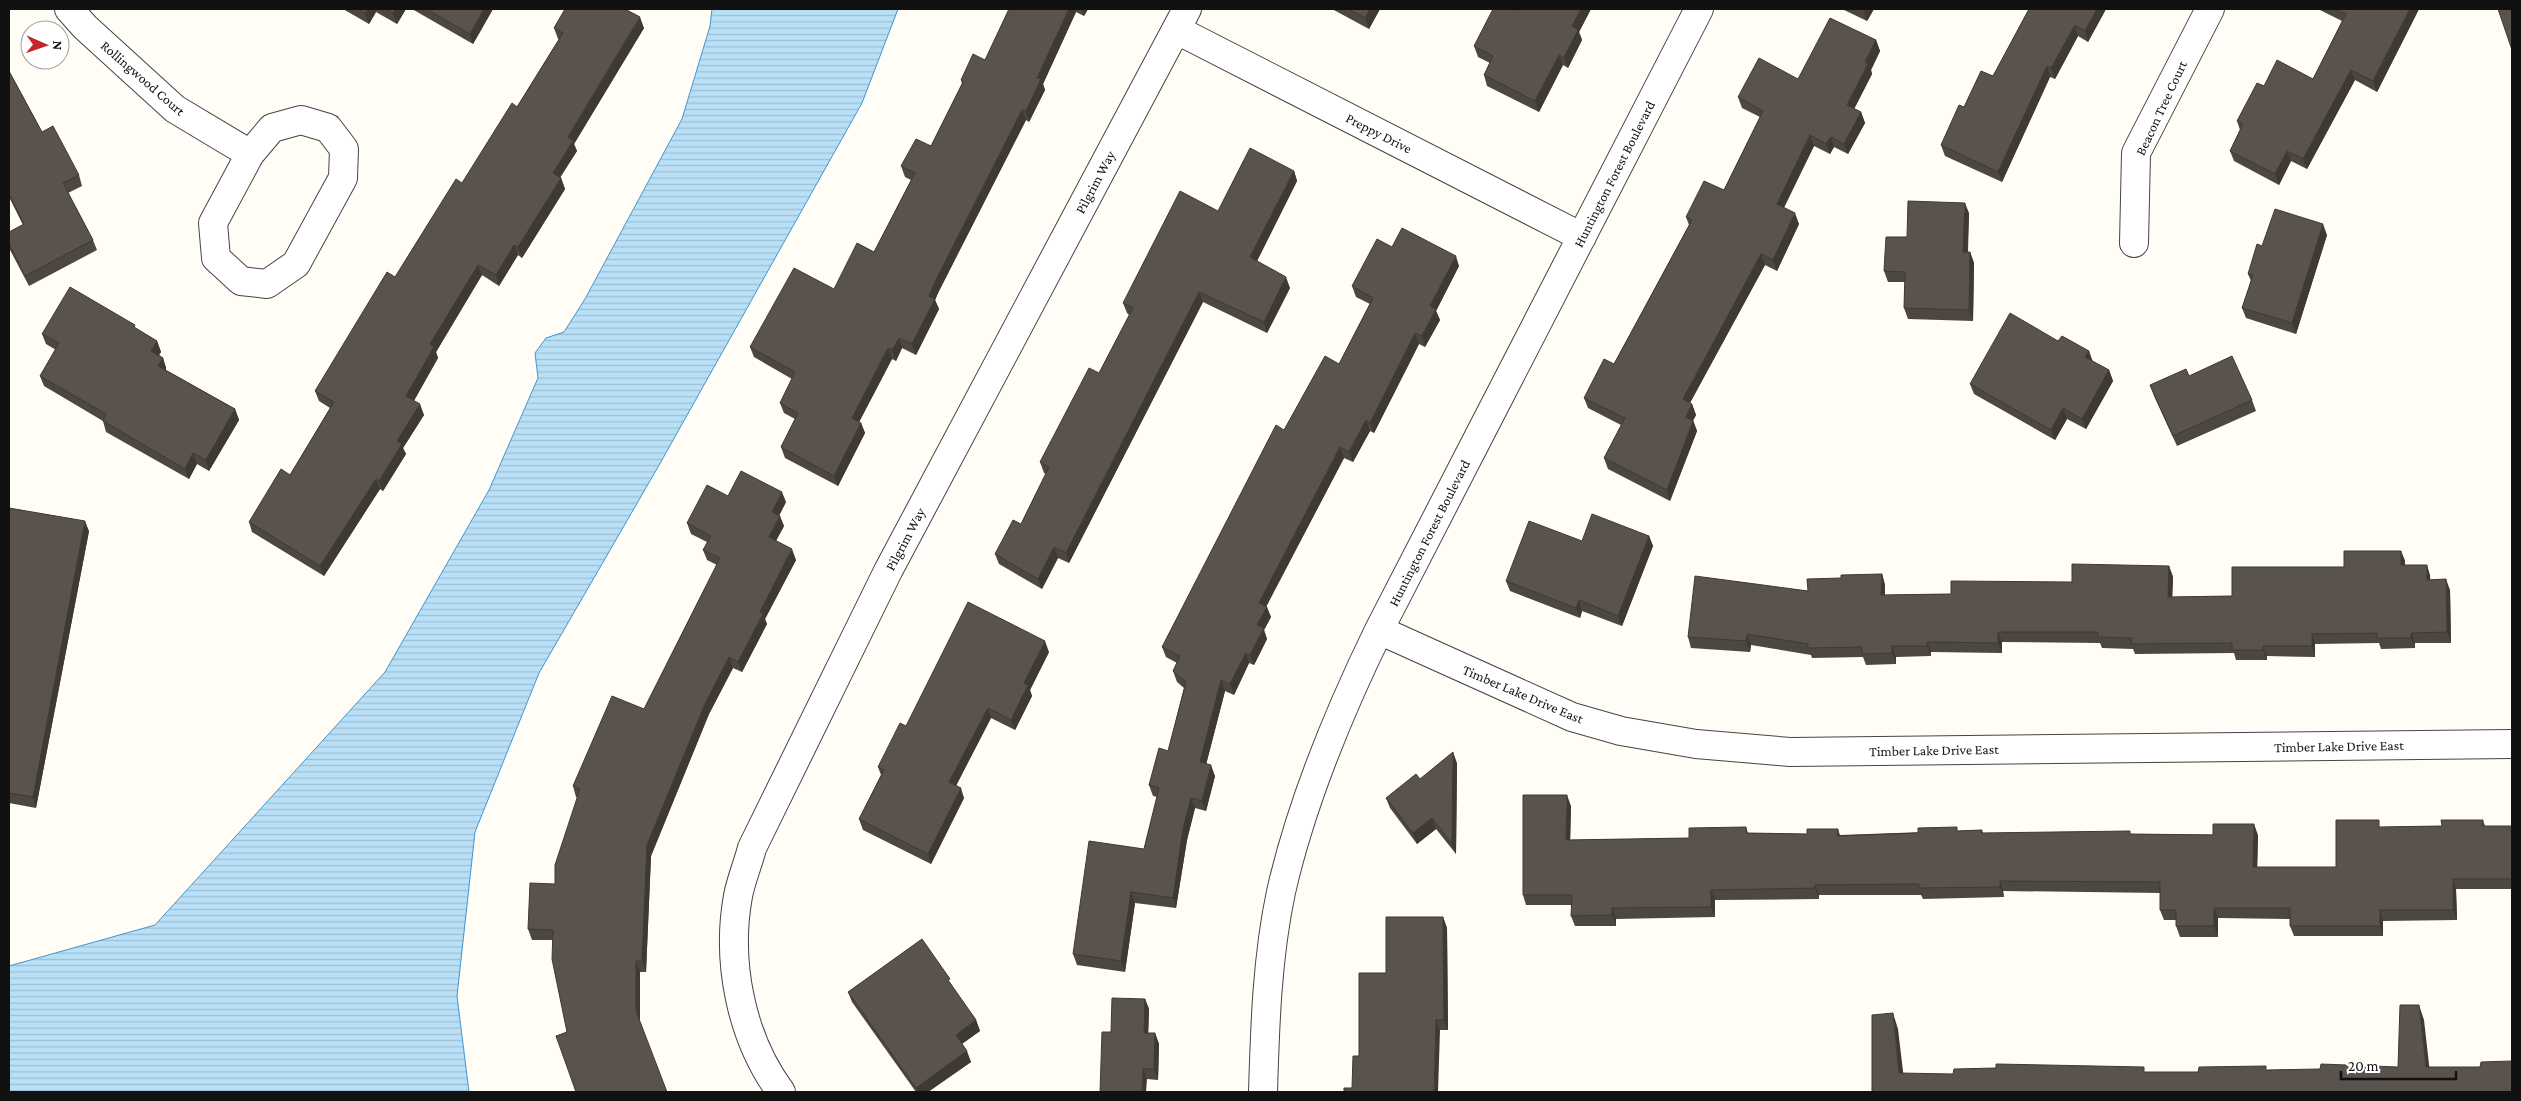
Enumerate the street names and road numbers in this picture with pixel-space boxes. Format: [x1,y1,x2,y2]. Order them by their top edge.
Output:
street label: Rollingwood Court [98,37,189,119]
street label: Beacon Tree Court [2132,58,2190,158]
street label: Huntington Forest Boulevard [1570,98,1658,250]
street label: Preppy Drive [1343,110,1415,156]
street label: Pilgrim Way [1072,147,1118,216]
street label: Huntington Forest Boulevard [1385,457,1473,609]
street label: Pilgrim Way [882,504,928,573]
street label: Timber Lake Drive East [1460,661,1586,727]
street label: Timber Lake Drive East [2274,737,2404,755]
street label: Timber Lake Drive East [1869,741,1999,759]

